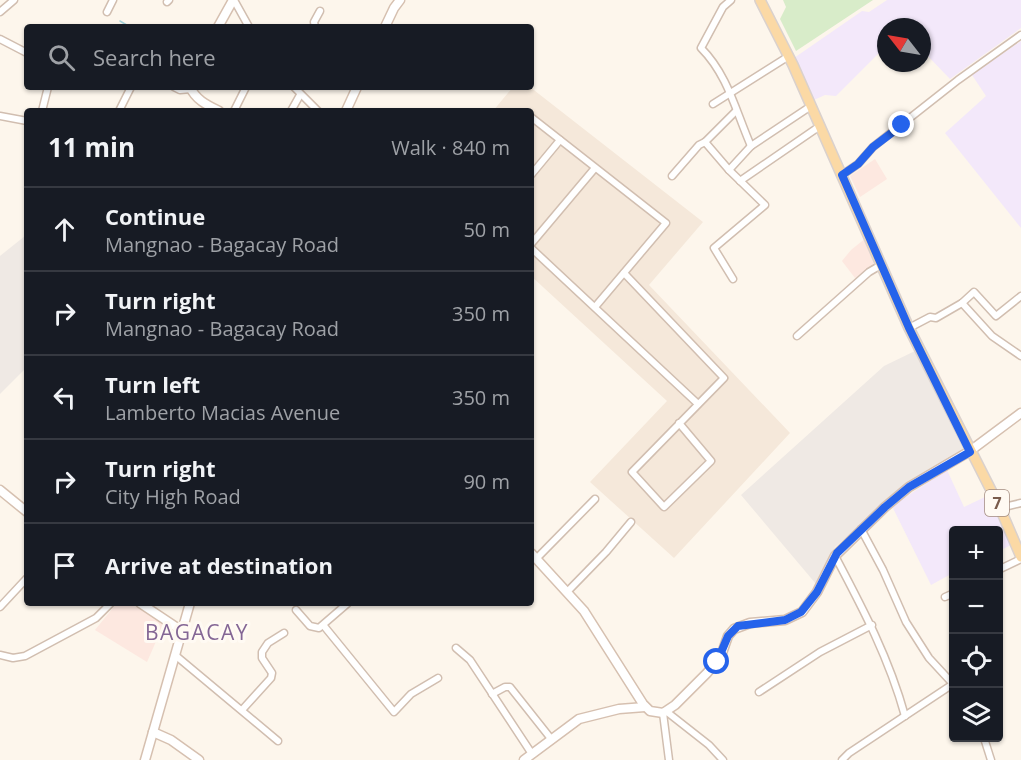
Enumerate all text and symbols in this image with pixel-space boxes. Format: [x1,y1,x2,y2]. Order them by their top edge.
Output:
north arrow [877,18,931,72]
search box [24,24,534,90]
icon: search [45,41,78,74]
text: Search here [93,42,216,72]
route end [888,111,914,137]
text: 11 min [48,129,135,165]
text: Walk · 840 m [391,134,510,161]
text: Continue [105,201,205,231]
icon: ahead [48,213,81,246]
text: 50 m [463,216,510,243]
text: Mangnao - Bagacay Road [105,231,339,258]
text: Turn right [105,285,216,315]
icon: right [48,297,81,330]
text: 350 m [452,300,510,327]
text: Mangnao - Bagacay Road [105,315,339,342]
text: Turn left [105,369,200,399]
icon: left [48,381,81,414]
text: 350 m [452,384,510,411]
text: Lamberto Macias Avenue [105,399,340,426]
text: Turn right [105,453,216,483]
icon: right [48,465,81,498]
text: 90 m [463,468,510,495]
text: City High Road [105,483,241,510]
road number: 7 [985,490,1009,516]
map controls [949,526,1003,742]
button: + [949,526,1003,580]
icon: arrive [48,549,81,582]
text: Arrive at destination [105,550,333,580]
button: − [949,580,1003,634]
district label: BAGACAY [145,618,249,646]
button: locate [949,634,1003,688]
route start [703,648,729,674]
button: layers [949,688,1003,742]

